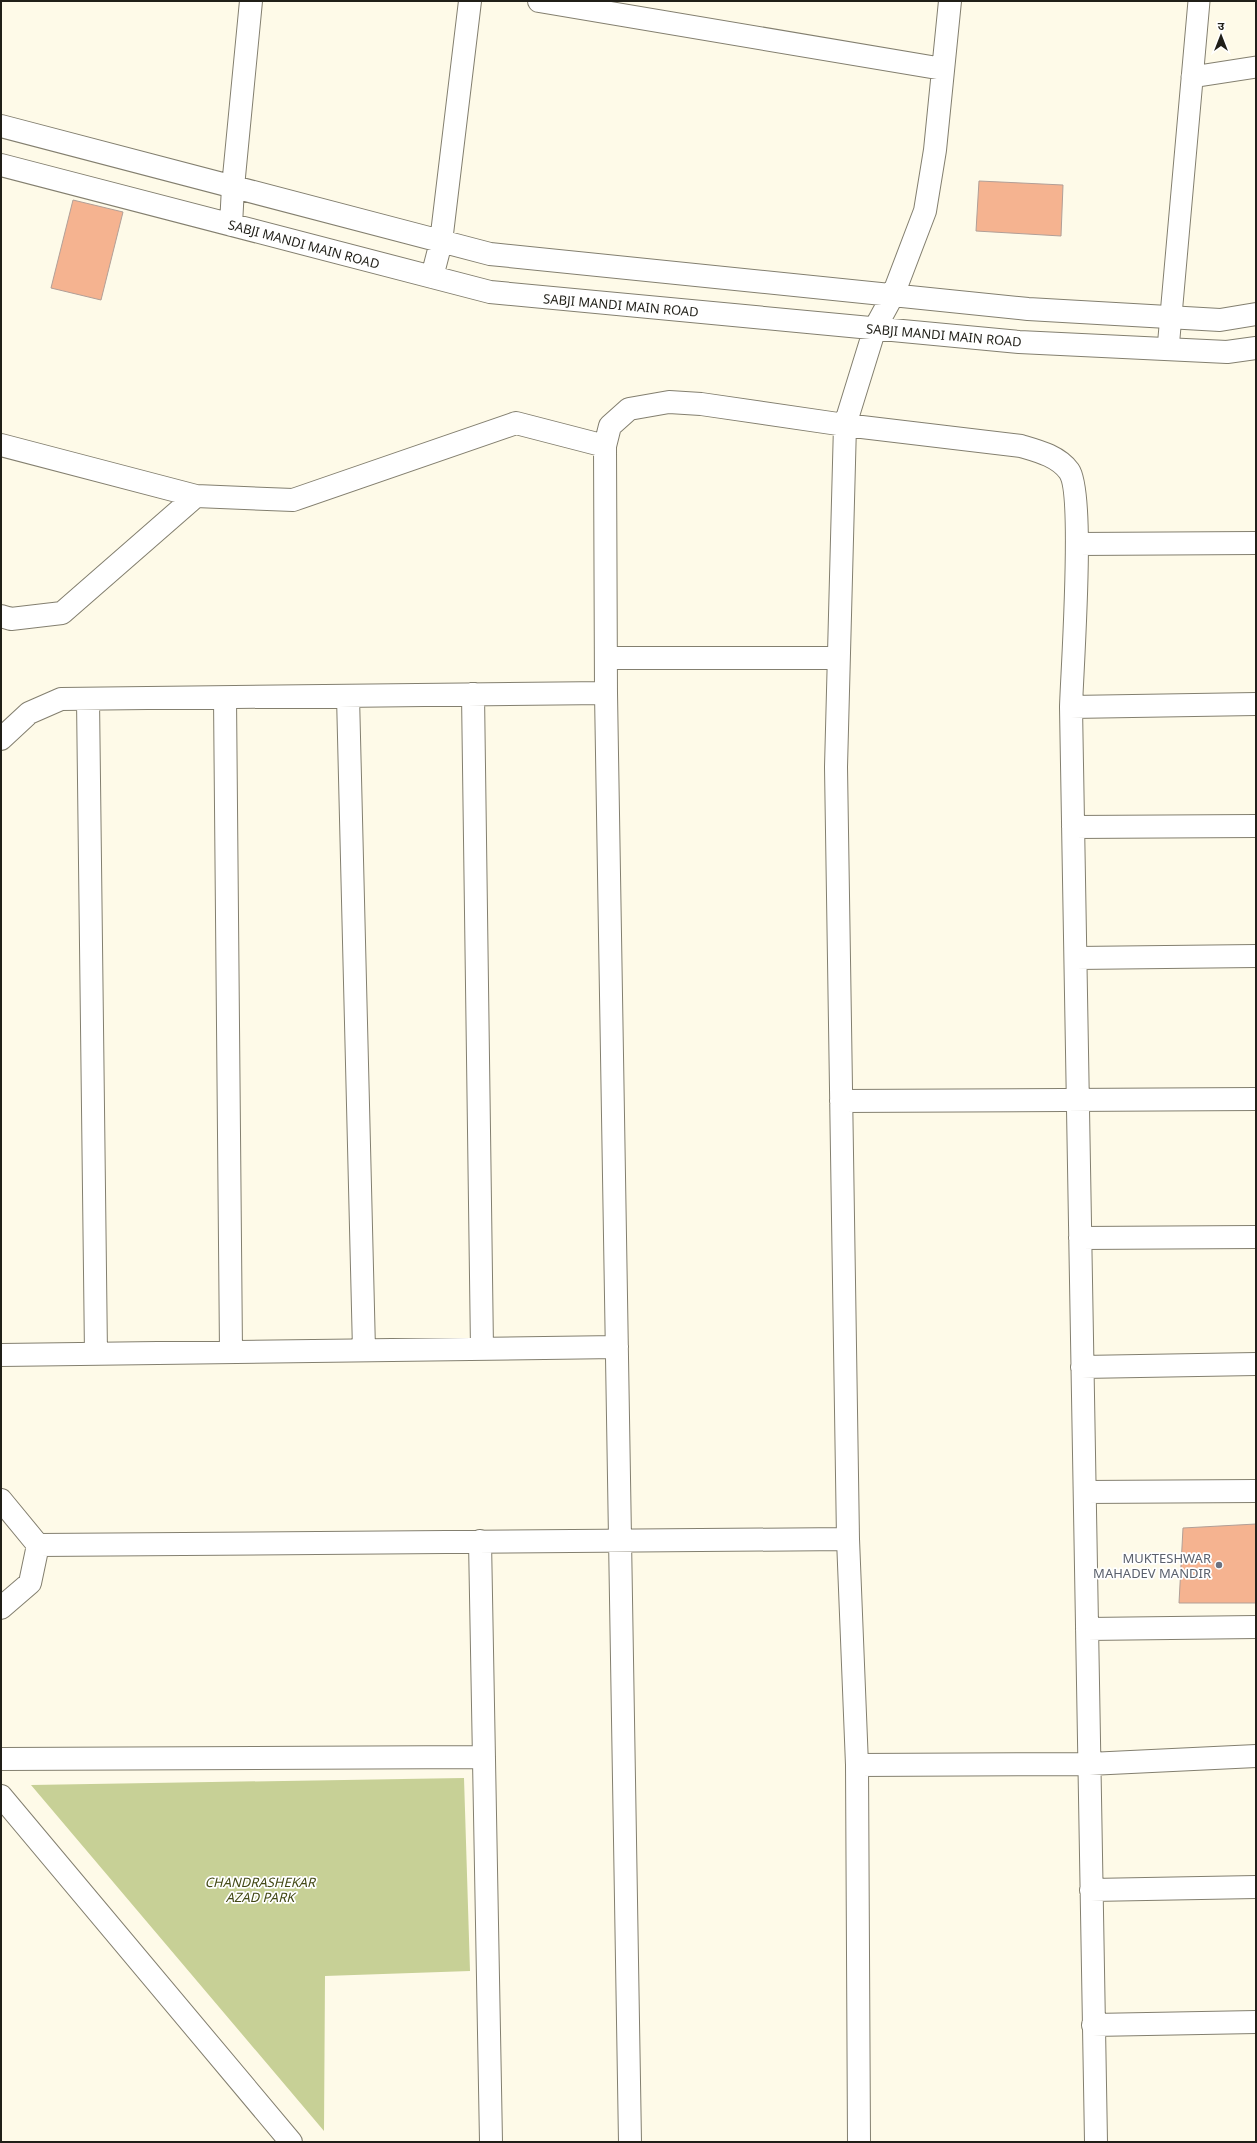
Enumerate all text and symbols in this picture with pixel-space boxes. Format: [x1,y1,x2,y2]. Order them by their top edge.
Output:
north arrow [1201,16,1241,56]
text: उ [1218,20,1225,34]
street label: SABJI MANDI MAIN ROAD [226,217,381,274]
street label: SABJI MANDI MAIN ROAD [542,291,699,322]
street label: SABJI MANDI MAIN ROAD [865,321,1022,352]
place label: MUKTESHWAR MAHADEV MANDIR [1093,1551,1211,1583]
marker: MUKTESHWAR MAHADEV MANDIR [1214,1560,1224,1570]
park label: CHANDRASHEKAR AZAD PARK [205,1875,317,1907]

